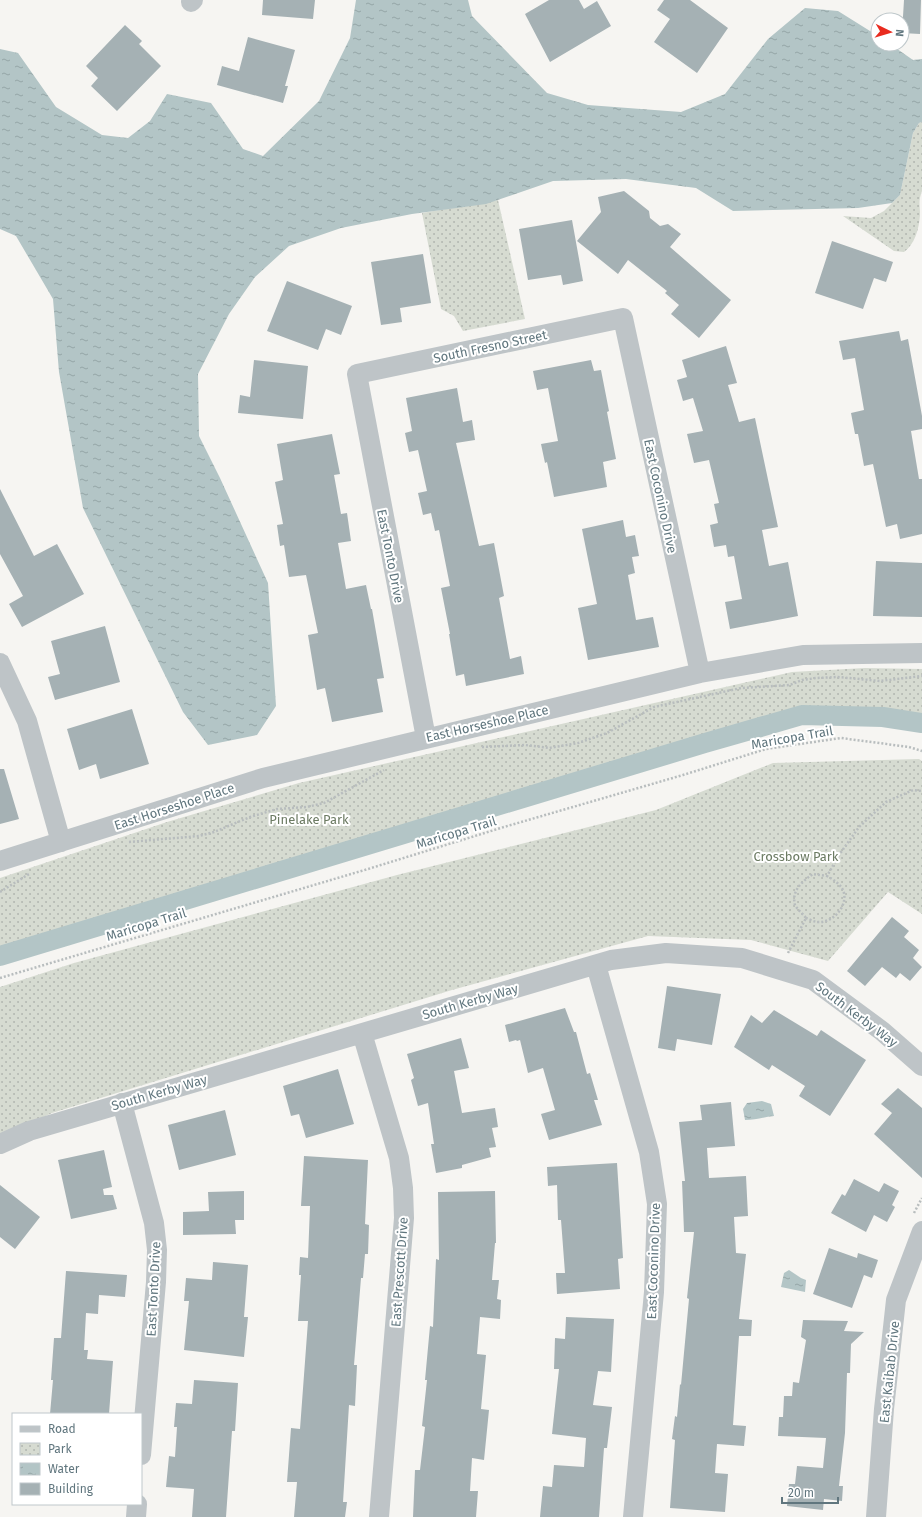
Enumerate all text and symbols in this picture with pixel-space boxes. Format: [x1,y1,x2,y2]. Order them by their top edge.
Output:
north arrow [870,12,910,52]
text: N [893,29,906,37]
street label: South Fresno Street [432,327,549,366]
street label: East Coconino Drive [641,438,680,555]
street label: East Tonto Drive [374,508,407,604]
street label: East Horseshoe Place [424,702,550,745]
street label: Maricopa Trail [750,723,834,752]
street label: East Horseshoe Place [112,780,236,833]
park label: Pinelake Park [269,812,349,827]
street label: Maricopa Trail [414,813,498,852]
park label: Crossbow Park [754,849,839,864]
street label: Maricopa Trail [104,905,188,944]
street label: South Kerby Way [813,979,901,1050]
street label: South Kerby Way [421,981,520,1022]
street label: South Kerby Way [110,1072,209,1113]
street label: East Coconino Drive [644,1203,663,1320]
street label: East Prescott Drive [388,1217,411,1327]
street label: East Tonto Drive [144,1241,163,1337]
street label: East Kaibab Drive [877,1320,902,1424]
legend [12,1413,142,1505]
text: Road [48,1422,76,1436]
text: Park [48,1442,72,1456]
text: Water [48,1462,80,1476]
scale bar [782,1479,838,1505]
text: Building [48,1482,94,1496]
text: 20 m [788,1486,814,1500]

